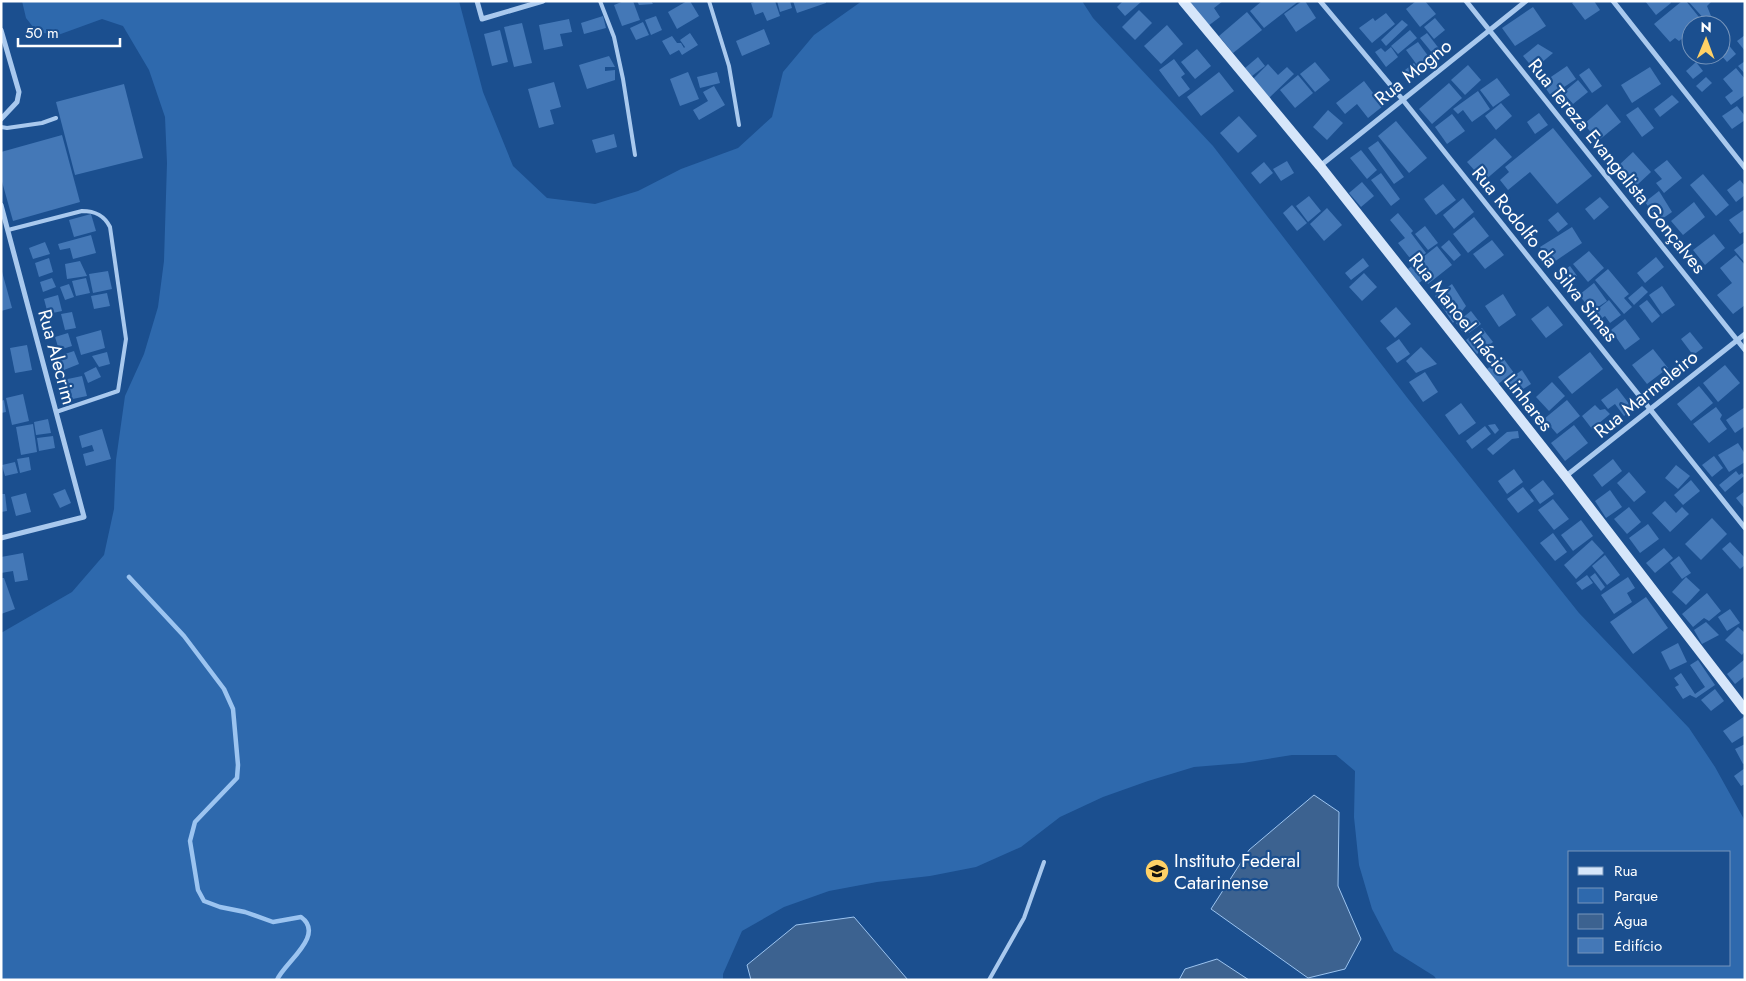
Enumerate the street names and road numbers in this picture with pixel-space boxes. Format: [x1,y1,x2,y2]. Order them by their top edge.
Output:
street label: Rua Mogno [1369,32,1457,112]
street label: Rua Tereza Evangelista Gonçalves [1522,53,1713,280]
street label: Rua Rodolfo da Silva Simas [1466,160,1625,348]
street label: Rua Manoel Inácio Linhares [1403,247,1560,437]
street label: Rua Alecrim [31,306,83,408]
street label: Rua Marmeleiro [1588,344,1704,444]

